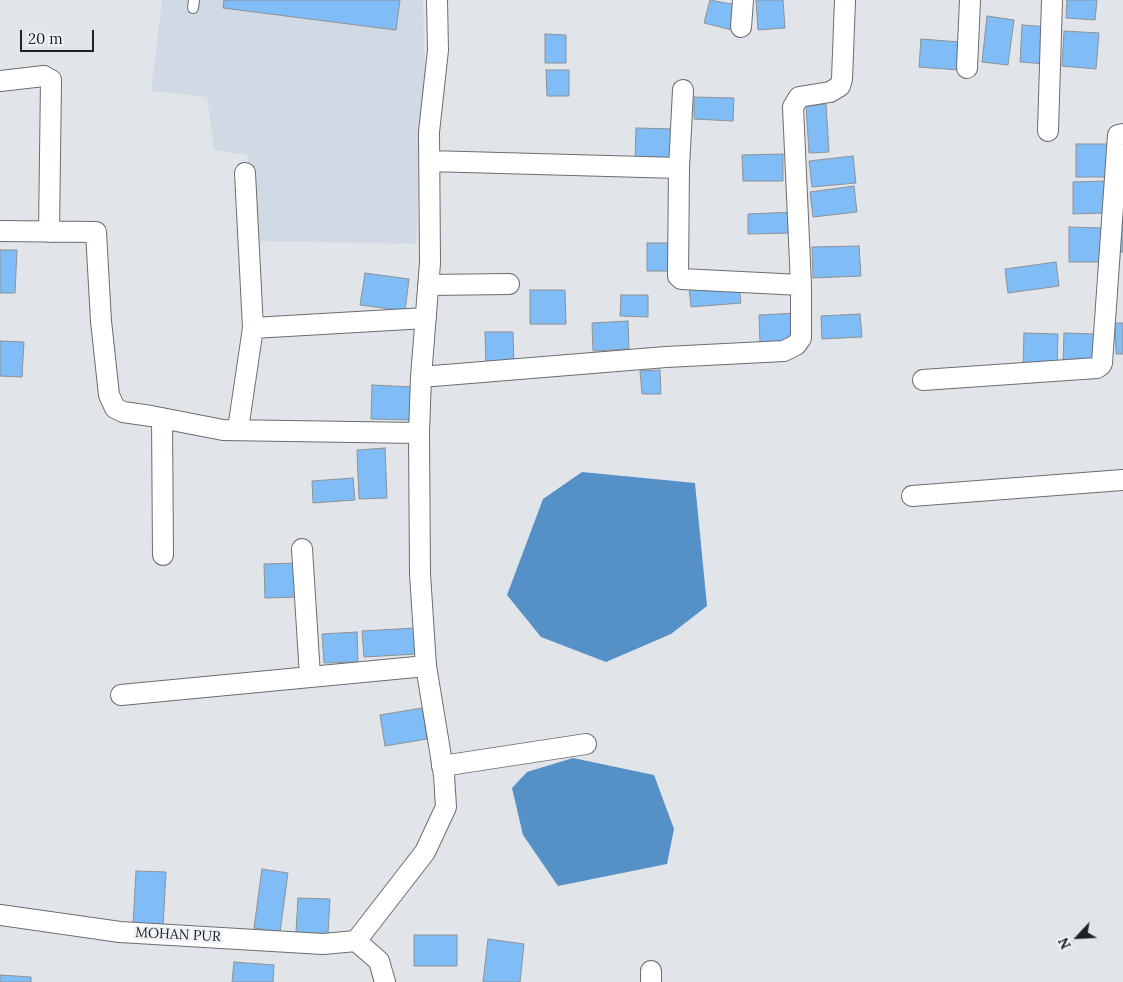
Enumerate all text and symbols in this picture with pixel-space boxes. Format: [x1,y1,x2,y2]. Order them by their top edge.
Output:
scale bar [22,20,96,52]
text: 20 m [28,29,63,48]
north arrow [1053,912,1103,962]
street label: MOHAN PUR [135,924,221,946]
text: N [1054,935,1075,952]

